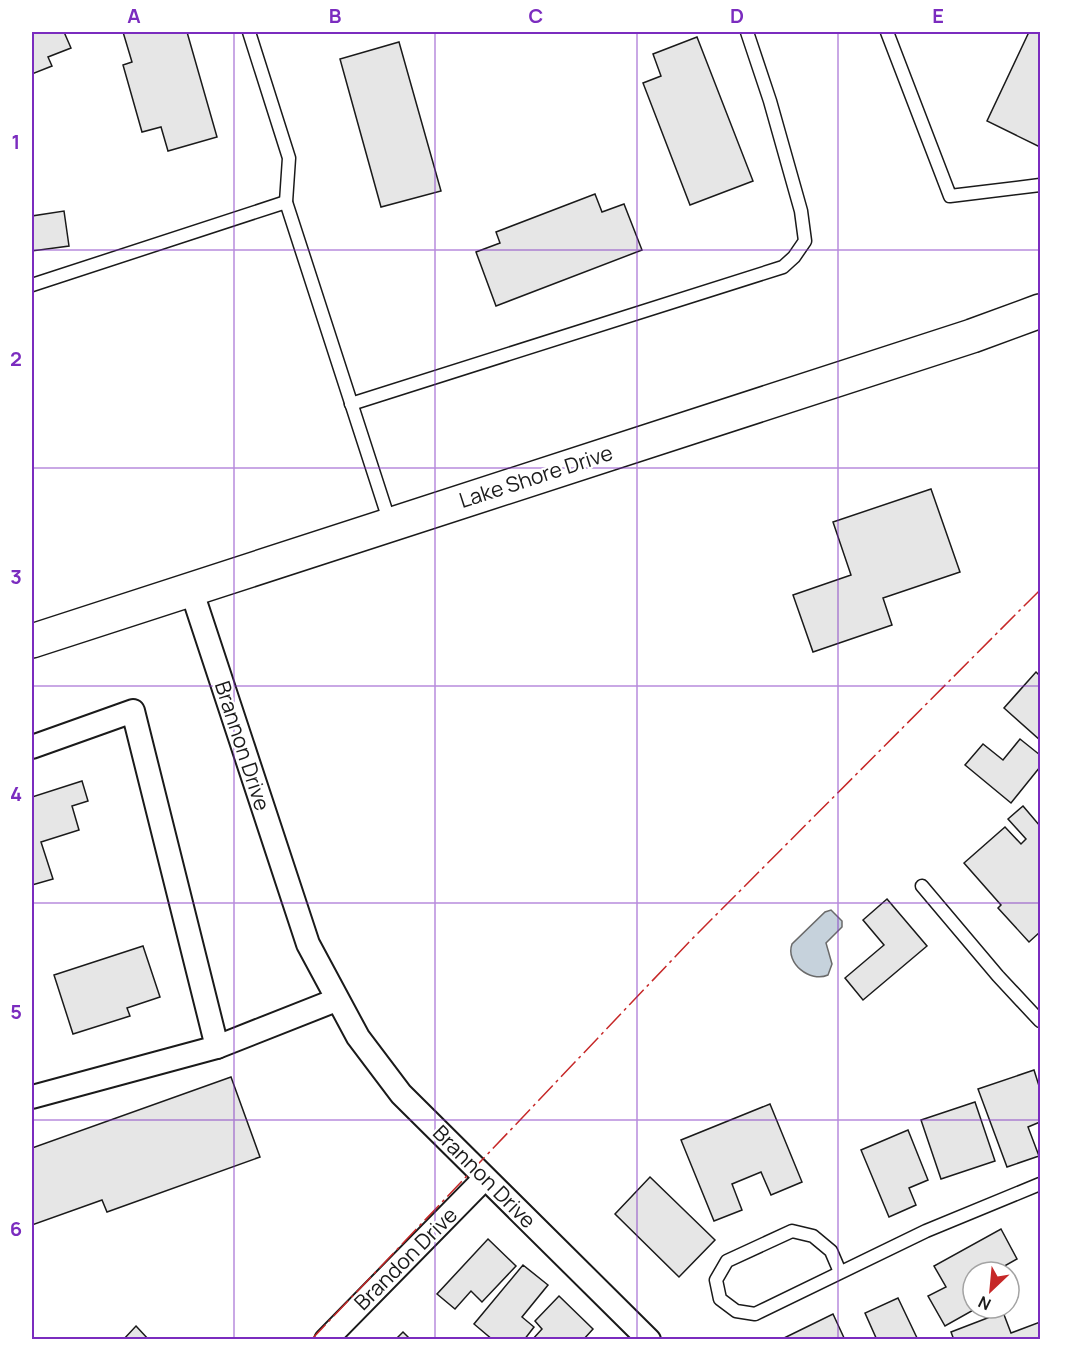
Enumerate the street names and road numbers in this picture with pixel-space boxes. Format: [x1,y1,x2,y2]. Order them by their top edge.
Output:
street label: Lake Shore Drive [455,438,616,514]
street label: Brannon Drive [209,677,277,814]
street label: Brannon Drive [427,1119,542,1234]
street label: Brandon Drive [348,1201,463,1316]

